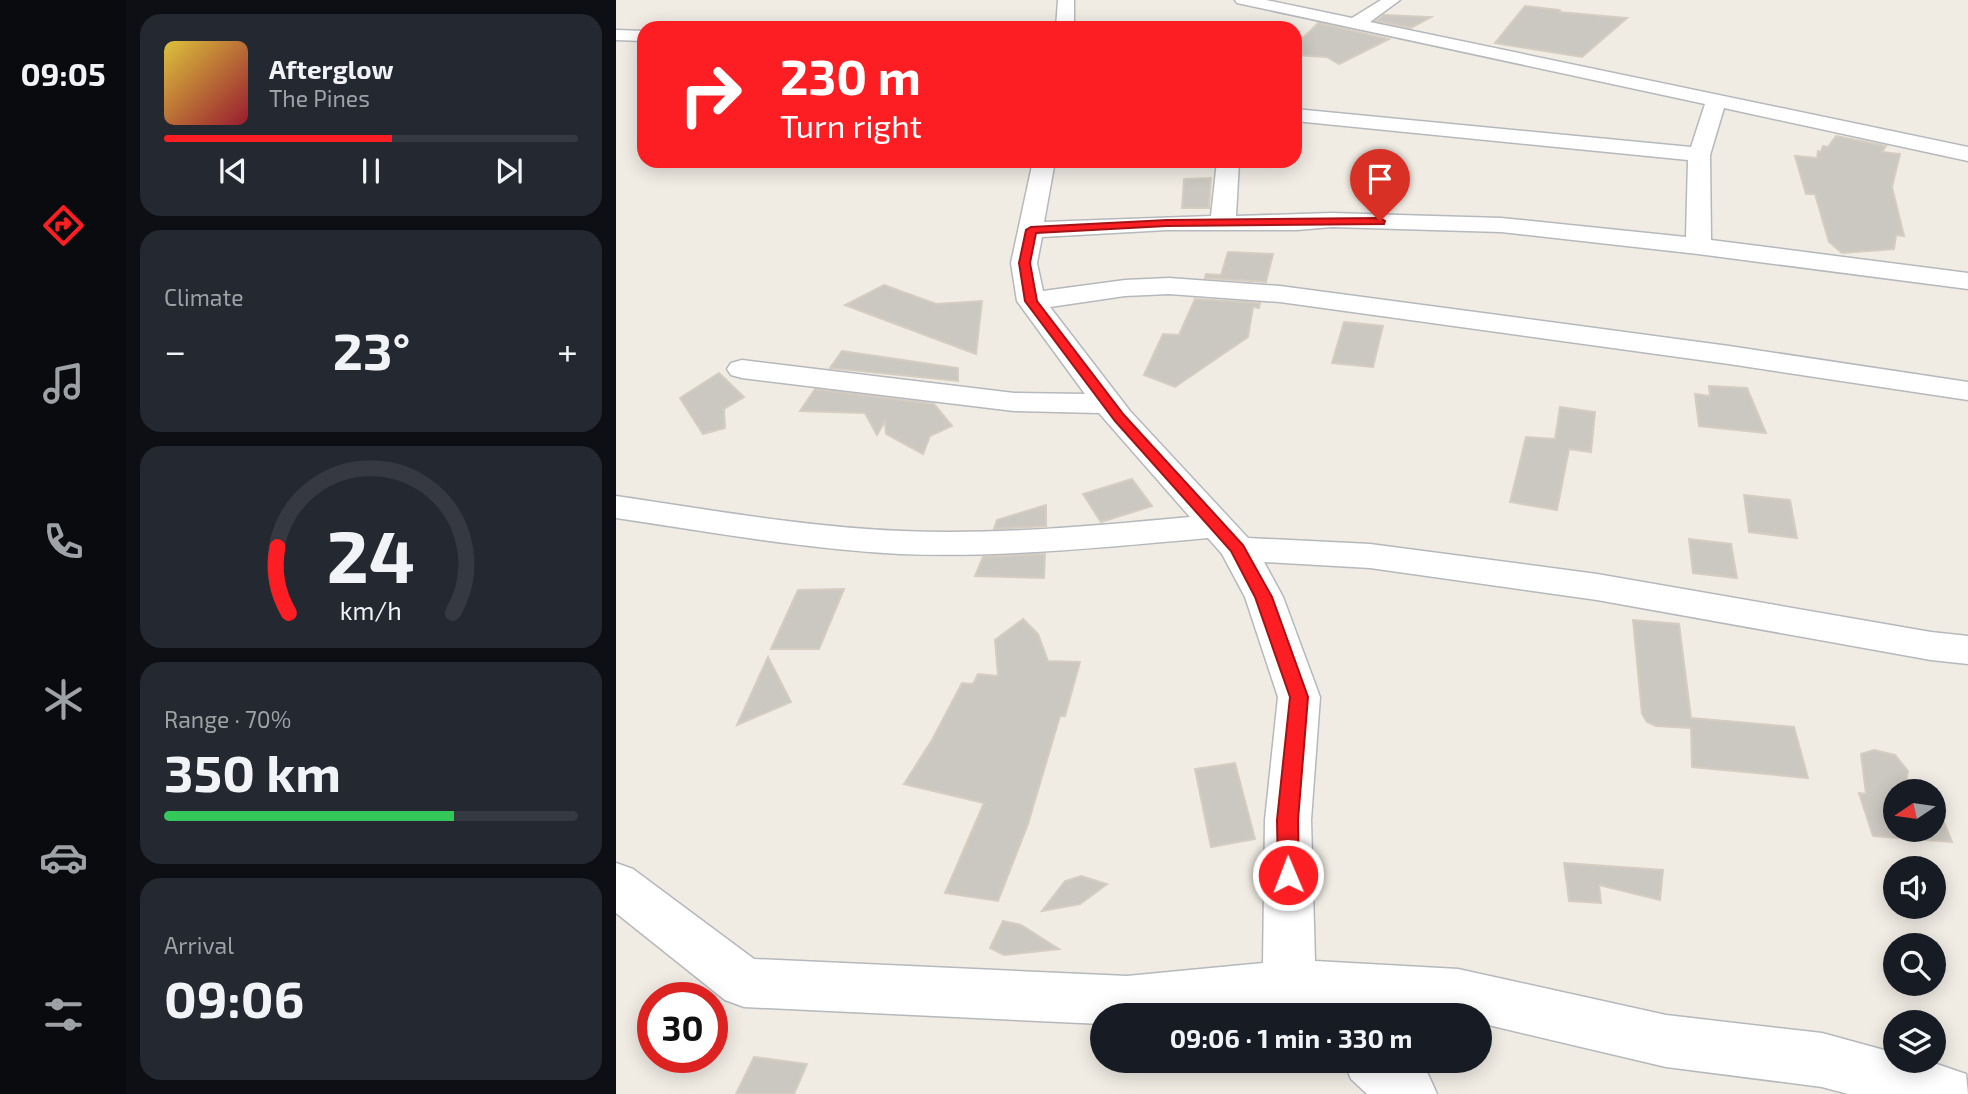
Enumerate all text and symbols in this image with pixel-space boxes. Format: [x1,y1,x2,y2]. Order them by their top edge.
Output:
text: 230 m [780,46,921,105]
icon: right [665,49,756,140]
text: Afterglow [269,53,394,84]
text: 09:05 [20,54,106,92]
text: The Pines [269,84,370,112]
text: Turn right [780,106,922,144]
pin [1350,149,1410,221]
icon: previous [214,152,252,190]
icon: pause [352,152,390,190]
icon: next [490,152,528,190]
icon: arrive [1361,160,1399,198]
icon: directions [39,201,88,250]
text: Climate [164,283,244,311]
text: 23° [333,318,410,380]
text: − [164,327,186,373]
text: + [557,327,578,373]
icon: music [39,359,88,408]
text: 24 [327,510,415,598]
icon: phone [39,517,88,566]
text: km/h [340,595,402,625]
icon: climate [39,675,88,724]
text: Range · 70% [164,705,291,733]
text: 350 km [164,740,341,802]
north arrow [1883,779,1946,842]
map controls [1883,779,1946,1073]
icon: car [39,833,88,882]
position arrow [1251,838,1325,912]
button: sound [1883,856,1946,919]
text: Arrival [164,931,234,959]
button: search [1883,933,1946,996]
text: 09:06 [164,966,304,1028]
speed limit sign: 30 [637,982,728,1073]
icon: filters [39,990,88,1039]
button: layers [1883,1010,1946,1073]
text: 09:06 · 1 min · 330 m [1170,1022,1412,1053]

